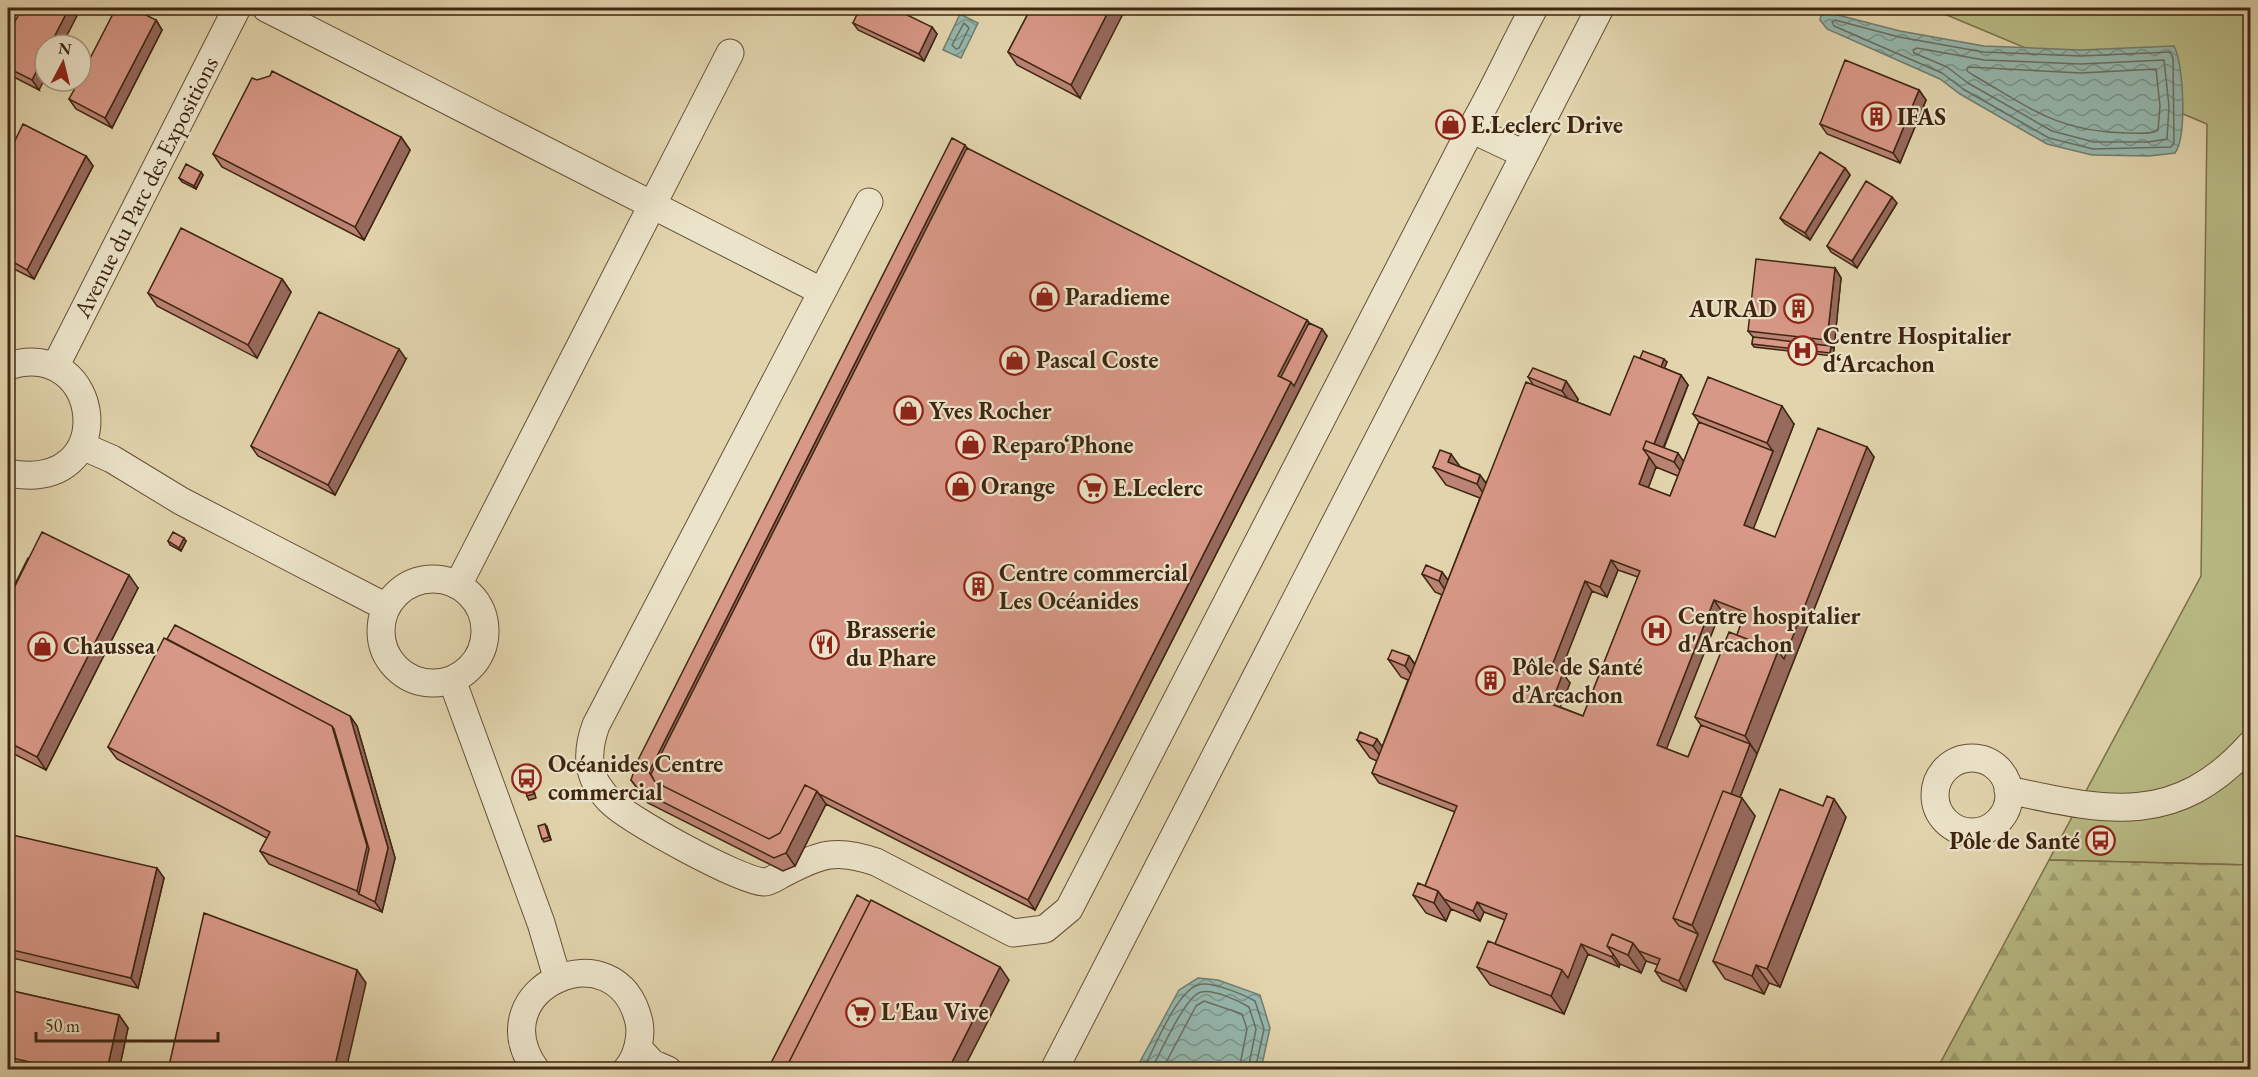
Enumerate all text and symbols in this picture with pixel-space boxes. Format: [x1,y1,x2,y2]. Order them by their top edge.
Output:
north arrow [33,33,93,93]
text: N [57,37,73,60]
street label: Avenue du Parc des Expositions [66,51,225,323]
building icon: IFAS [1860,101,1892,133]
place label: IFAS [1897,101,1946,132]
shop icon: E.Leclerc Drive [1434,109,1466,141]
place label: E.Leclerc Drive [1471,109,1623,140]
shop icon: Paradieme [1028,281,1060,313]
place label: Paradieme [1065,281,1170,312]
place label: AURAD [1688,293,1777,324]
building icon: AURAD [1782,293,1814,325]
place label: Centre Hospitalier d‘Arcachon [1823,320,2011,379]
hospital icon: Centre Hospitalier d‘Arcachon [1786,334,1818,366]
shop icon: Pascal Coste [999,344,1031,376]
place label: Pascal Coste [1036,344,1158,375]
shop icon: Yves Rocher [892,395,924,427]
place label: Yves Rocher [929,395,1052,426]
shop icon: Reparo‘Phone [955,429,987,461]
place label: Reparo‘Phone [992,429,1134,460]
shop icon: Orange [944,470,976,502]
place label: Orange [981,470,1055,502]
supermarket icon: E.Leclerc [1076,472,1108,504]
place label: E.Leclerc [1113,472,1203,503]
place label: Centre commercial Les Océanides [999,557,1188,616]
building icon: Centre commercial Les Océanides [962,571,994,603]
place label: Centre hospitalier d'Arcachon [1678,600,1860,659]
place label: Brasserie du Phare [846,614,936,673]
hospital icon: Centre hospitalier d'Arcachon [1641,614,1673,646]
restaurant icon: Brasserie du Phare [809,628,841,660]
shop icon: Chaussea [26,630,58,662]
place label: Chaussea [63,630,155,661]
place label: Pôle de Santé d’Arcachon [1512,651,1643,710]
building icon: Pôle de Santé d’Arcachon [1475,665,1507,697]
place label: Océanides Centre commercial [548,748,723,807]
bus stop icon: Océanides Centre commercial [511,762,543,794]
place label: Pôle de Santé [1949,825,2080,856]
bus stop icon: Pôle de Santé [2085,825,2117,857]
supermarket icon: L'Eau Vive [844,996,876,1028]
place label: L'Eau Vive [881,996,988,1027]
scale bar [36,1005,218,1043]
text: 50 m [45,1014,80,1037]

